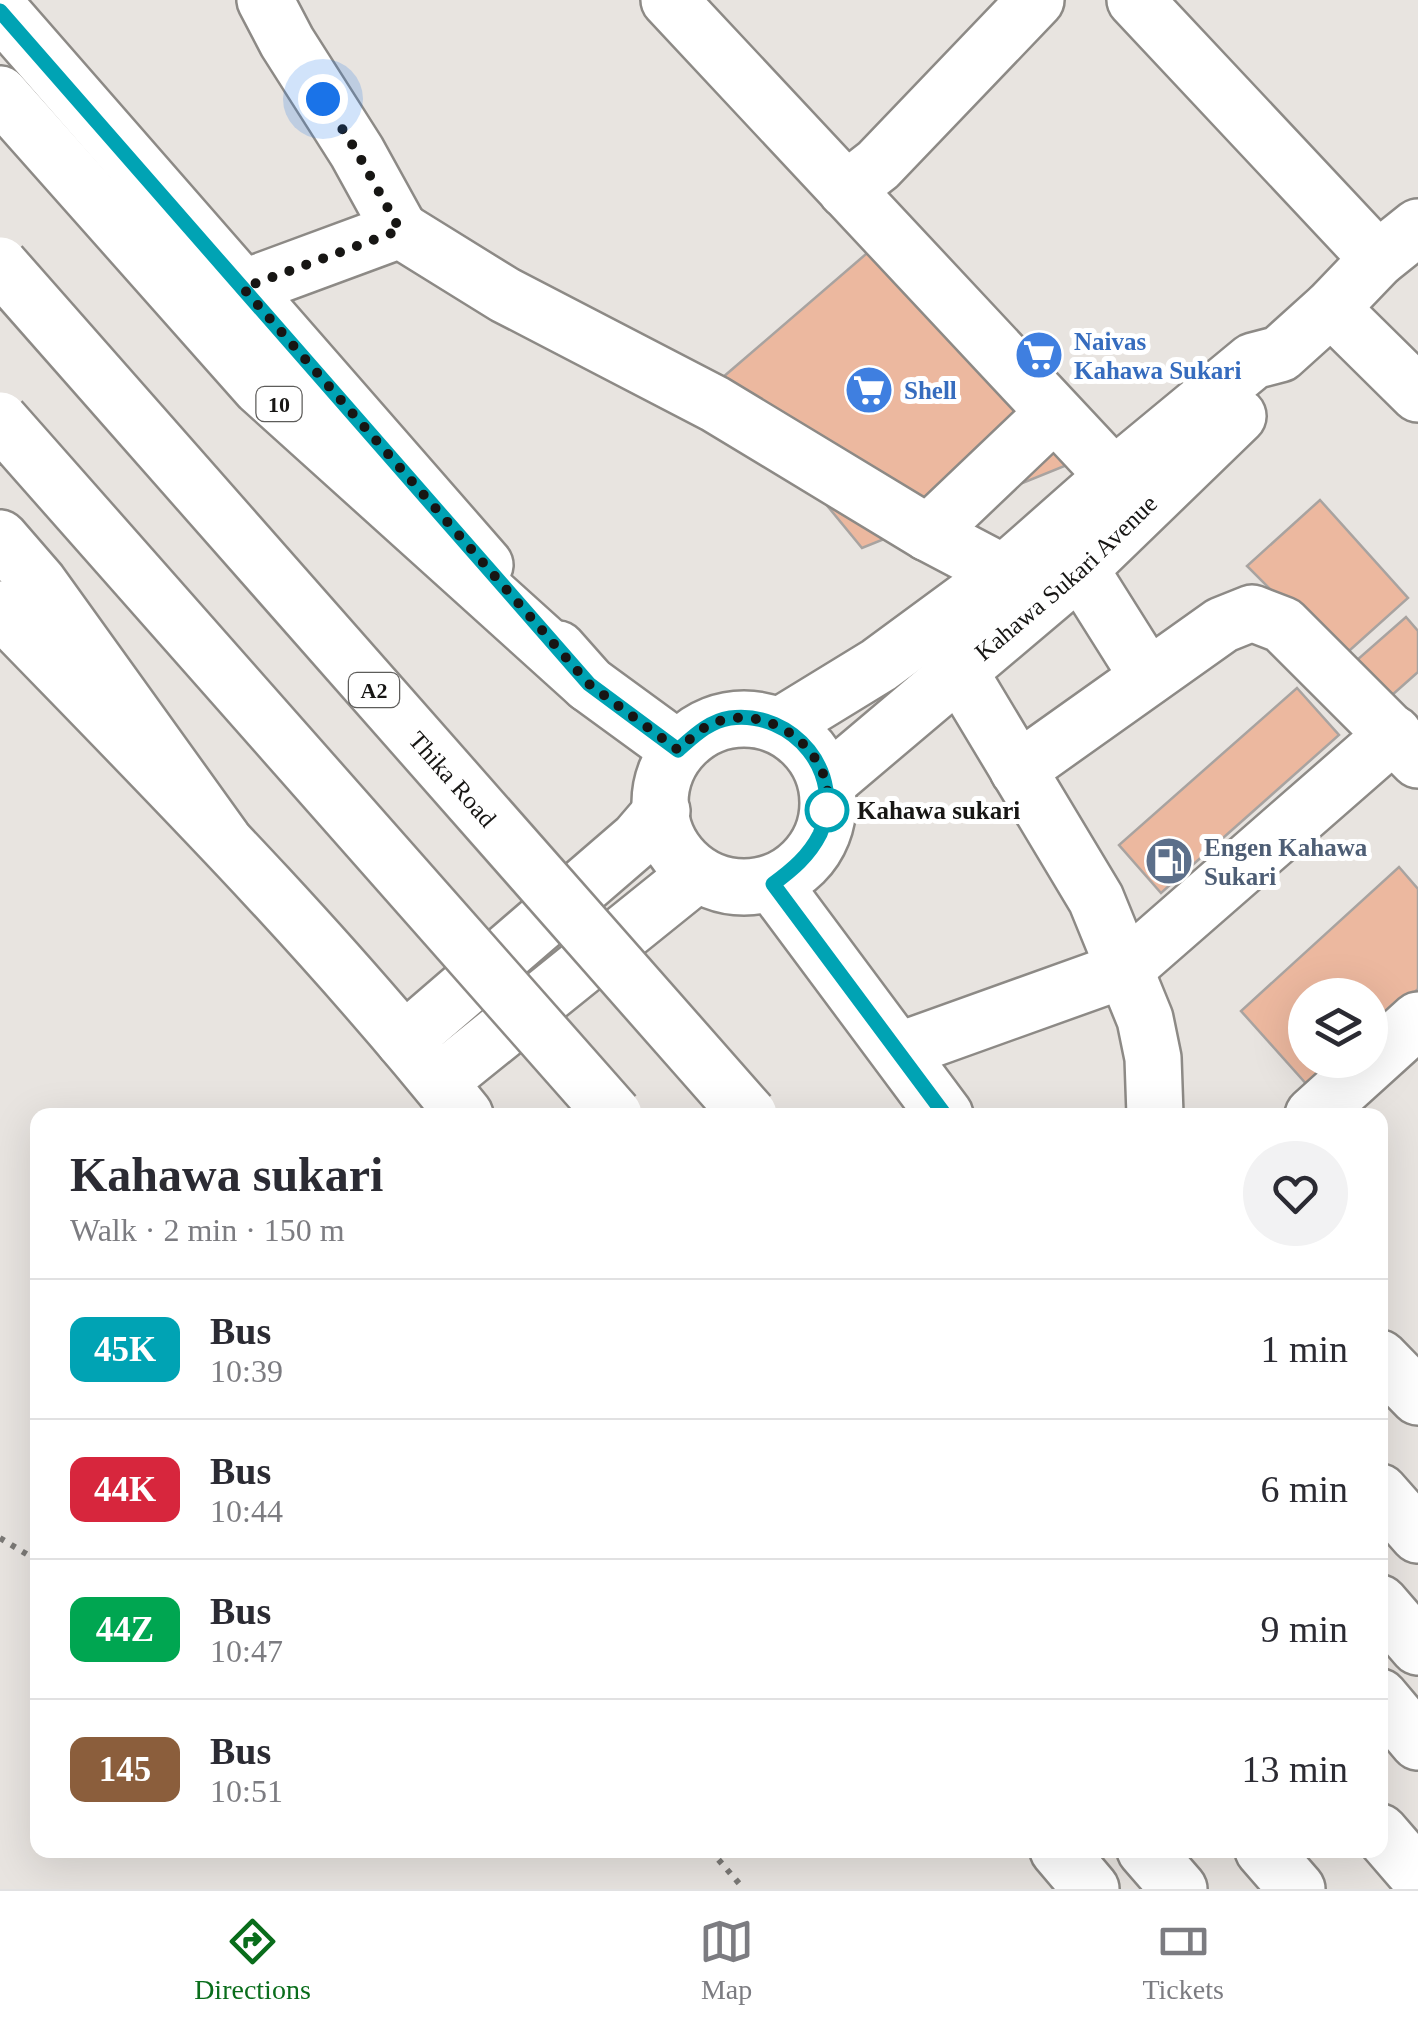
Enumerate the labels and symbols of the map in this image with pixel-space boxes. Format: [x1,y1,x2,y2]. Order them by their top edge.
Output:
your location [298,74,348,124]
place label: Naivas Kahawa Sukari [1074,328,1241,384]
supermarket icon: Naivas Kahawa Sukari [1013,329,1065,381]
supermarket icon: Shell [843,364,895,416]
place label: Shell [904,377,957,404]
road number: 10 [256,387,302,421]
street label: Kahawa Sukari Avenue [970,490,1162,666]
road number: A2 [349,673,399,707]
street label: Thika Road [404,726,502,833]
marker: Kahawa sukari [806,789,848,831]
place label: Kahawa sukari [857,797,1020,824]
place label: Engen Kahawa Sukari [1204,834,1368,890]
fuel station icon: Engen Kahawa Sukari [1143,835,1195,887]

